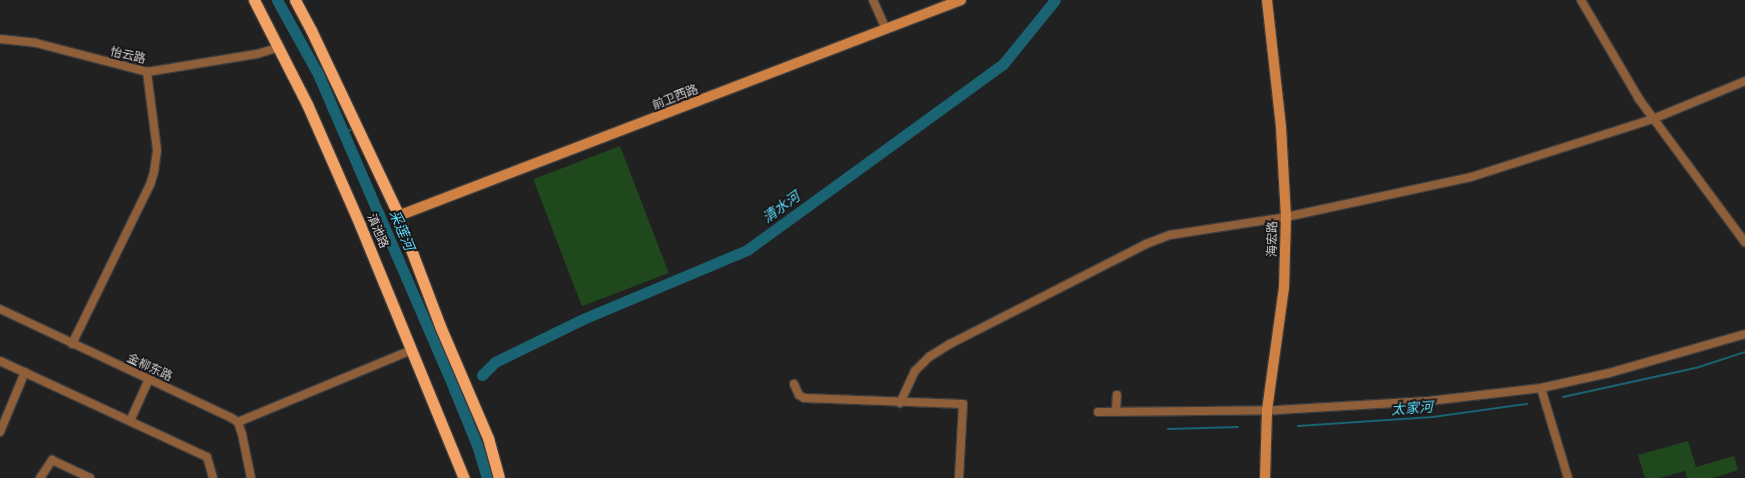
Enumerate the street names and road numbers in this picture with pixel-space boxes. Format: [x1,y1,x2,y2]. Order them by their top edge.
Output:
street label: 怡云路 [109,44,147,66]
street label: 前卫西路 [650,82,700,112]
street label: 滇池路 [364,212,392,250]
street label: 海宏路 [1264,221,1280,257]
street label: 金柳东路 [125,350,175,384]

